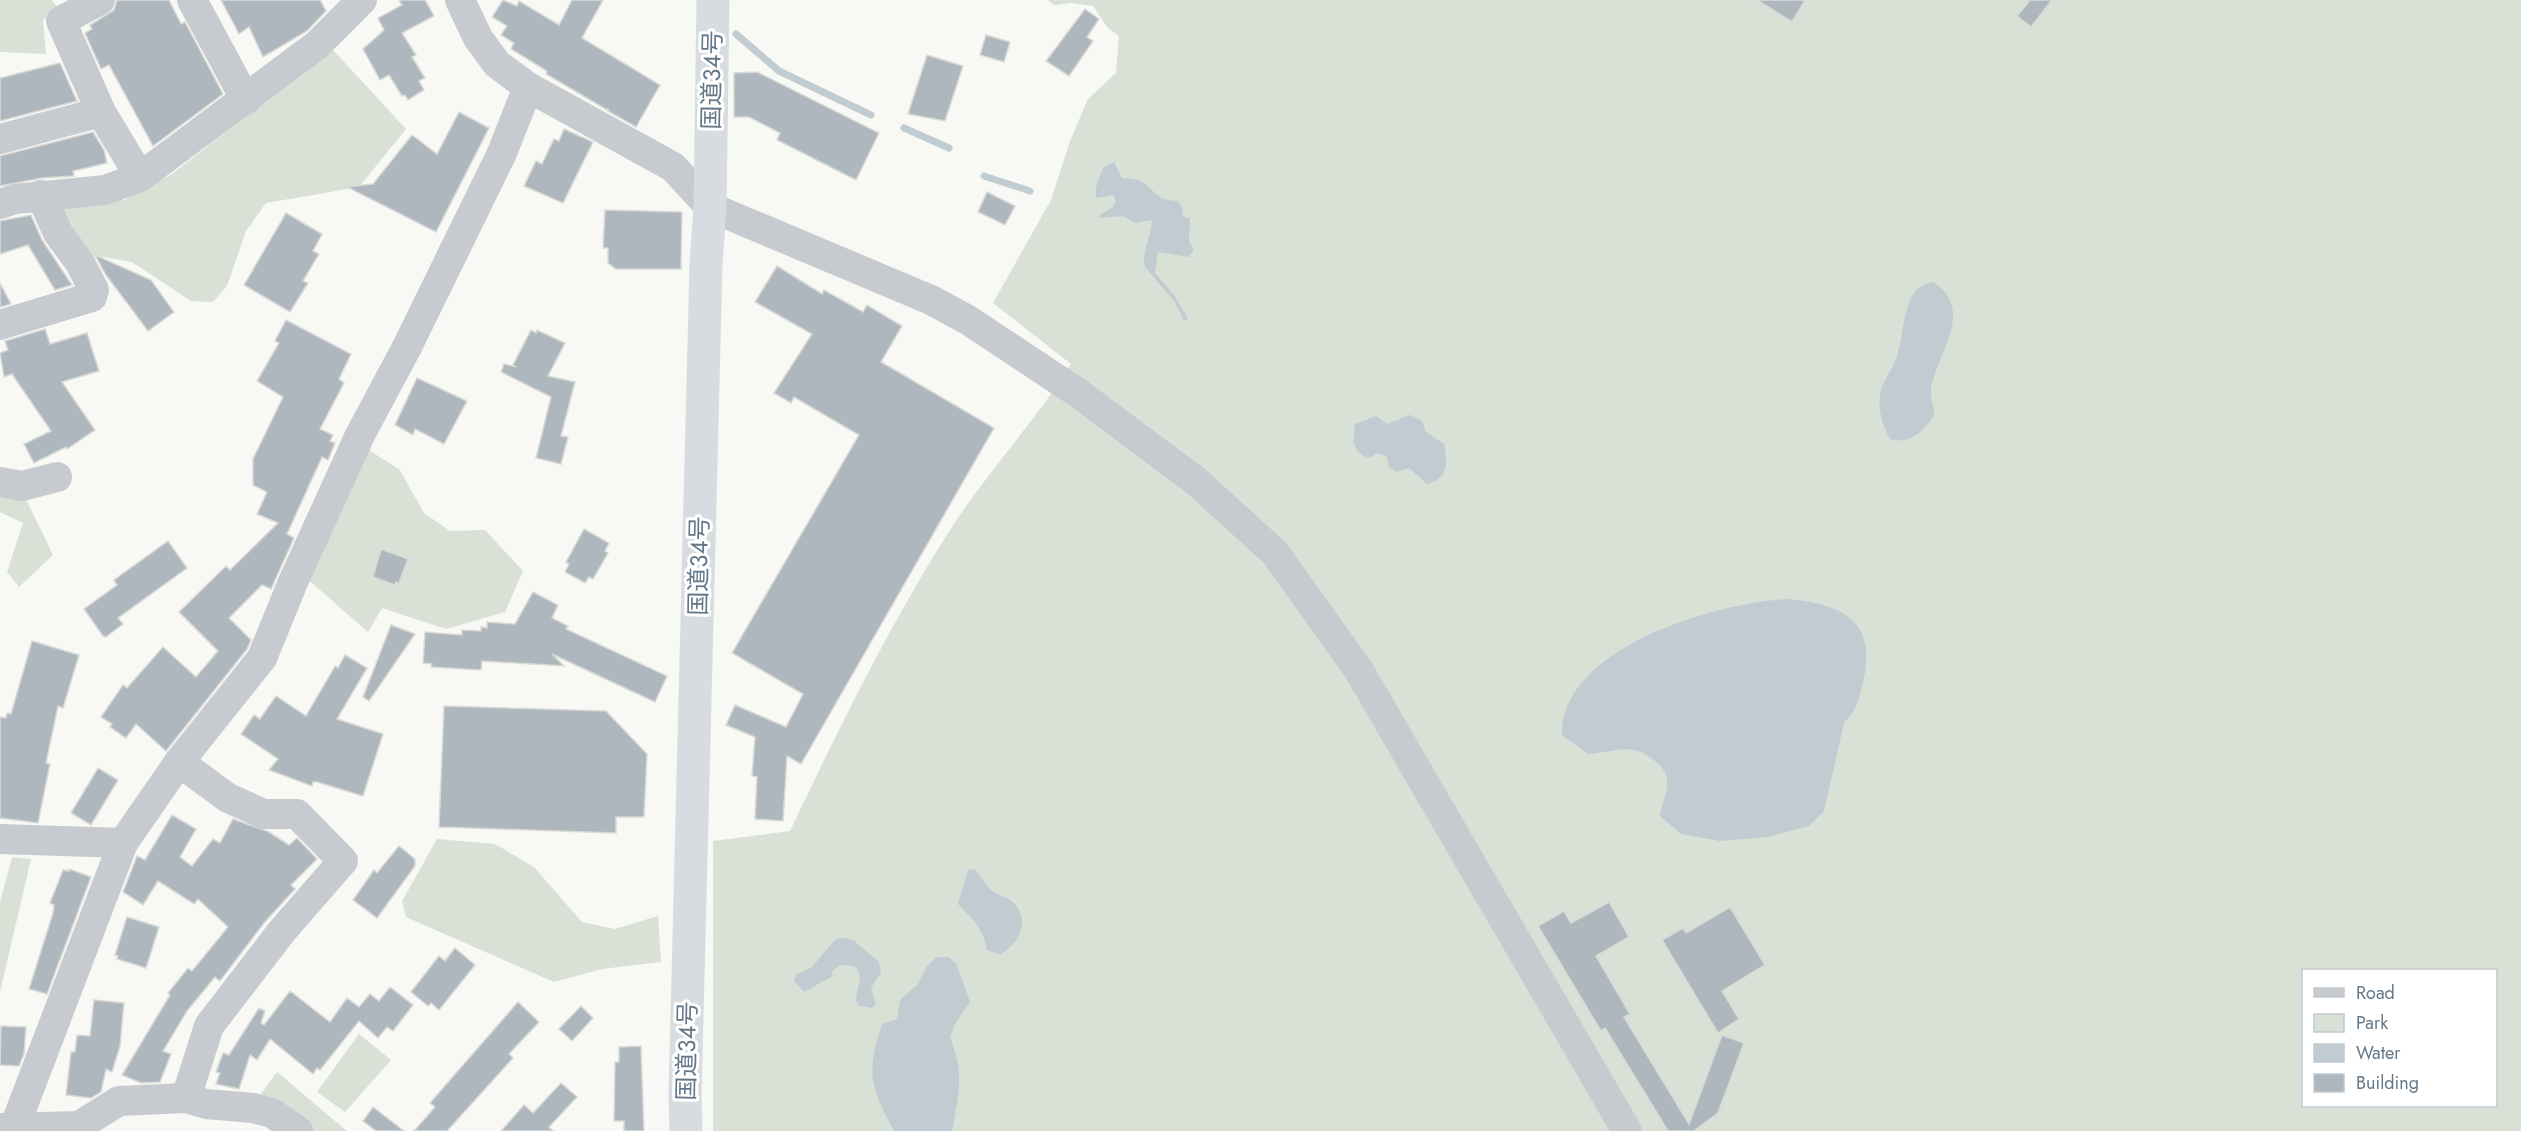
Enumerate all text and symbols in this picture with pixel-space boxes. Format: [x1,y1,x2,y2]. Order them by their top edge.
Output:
street label: 国道34号 [693,30,730,130]
street label: 国道34号 [680,516,717,616]
legend [2302,969,2497,1107]
text: Road [2356,980,2395,1006]
street label: 国道34号 [668,1001,705,1101]
text: Park [2356,1010,2388,1036]
text: Water [2356,1040,2401,1066]
text: Building [2356,1070,2419,1096]

